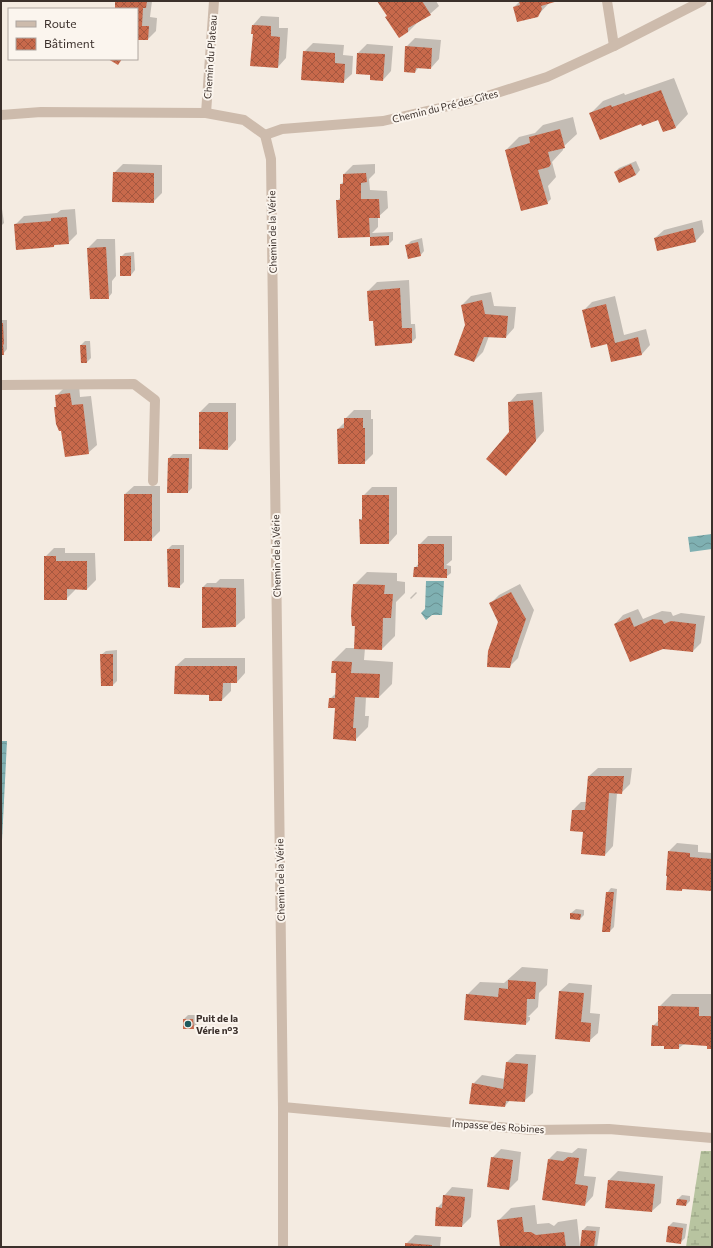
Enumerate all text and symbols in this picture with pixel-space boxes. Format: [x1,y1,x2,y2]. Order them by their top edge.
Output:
legend [8,8,138,60]
street label: Chemin du Plateau [201,15,219,99]
text: Route [44,16,77,30]
text: Bâtiment [44,36,95,50]
street label: Chemin du Pré des Gîtes [391,87,500,125]
street label: Chemin de la Vérie [265,191,279,273]
street label: Chemin de la Vérie [269,515,283,597]
street label: Chemin de la Vérie [273,839,287,921]
place label: Puit de la Vérie n°3 [196,1012,238,1036]
marker: Puit de la Vérie n°3 [183,1019,193,1029]
street label: Impasse des Robines [451,1117,545,1135]

